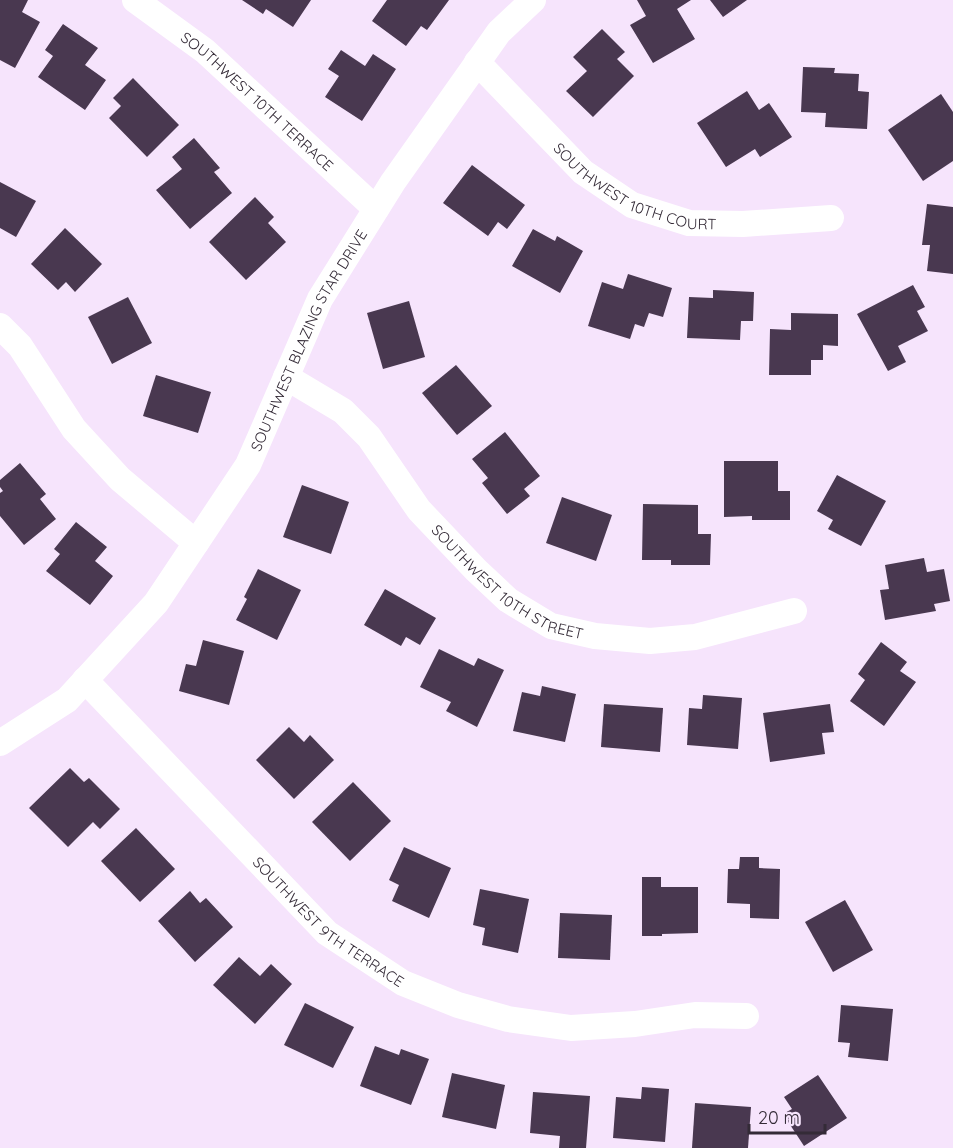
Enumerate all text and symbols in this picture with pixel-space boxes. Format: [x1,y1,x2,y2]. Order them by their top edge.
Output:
street label: SOUTHWEST 10TH TERRACE [177,27,338,175]
street label: SOUTHWEST 10TH COURT [550,138,717,233]
street label: SOUTHWEST BLAZING STAR DRIVE [246,226,371,454]
street label: SOUTHWEST 10TH STREET [428,520,585,643]
street label: SOUTHWEST 9TH TERRACE [249,852,408,991]
scale bar [749,1097,826,1135]
text: 20 m [758,1106,800,1129]

